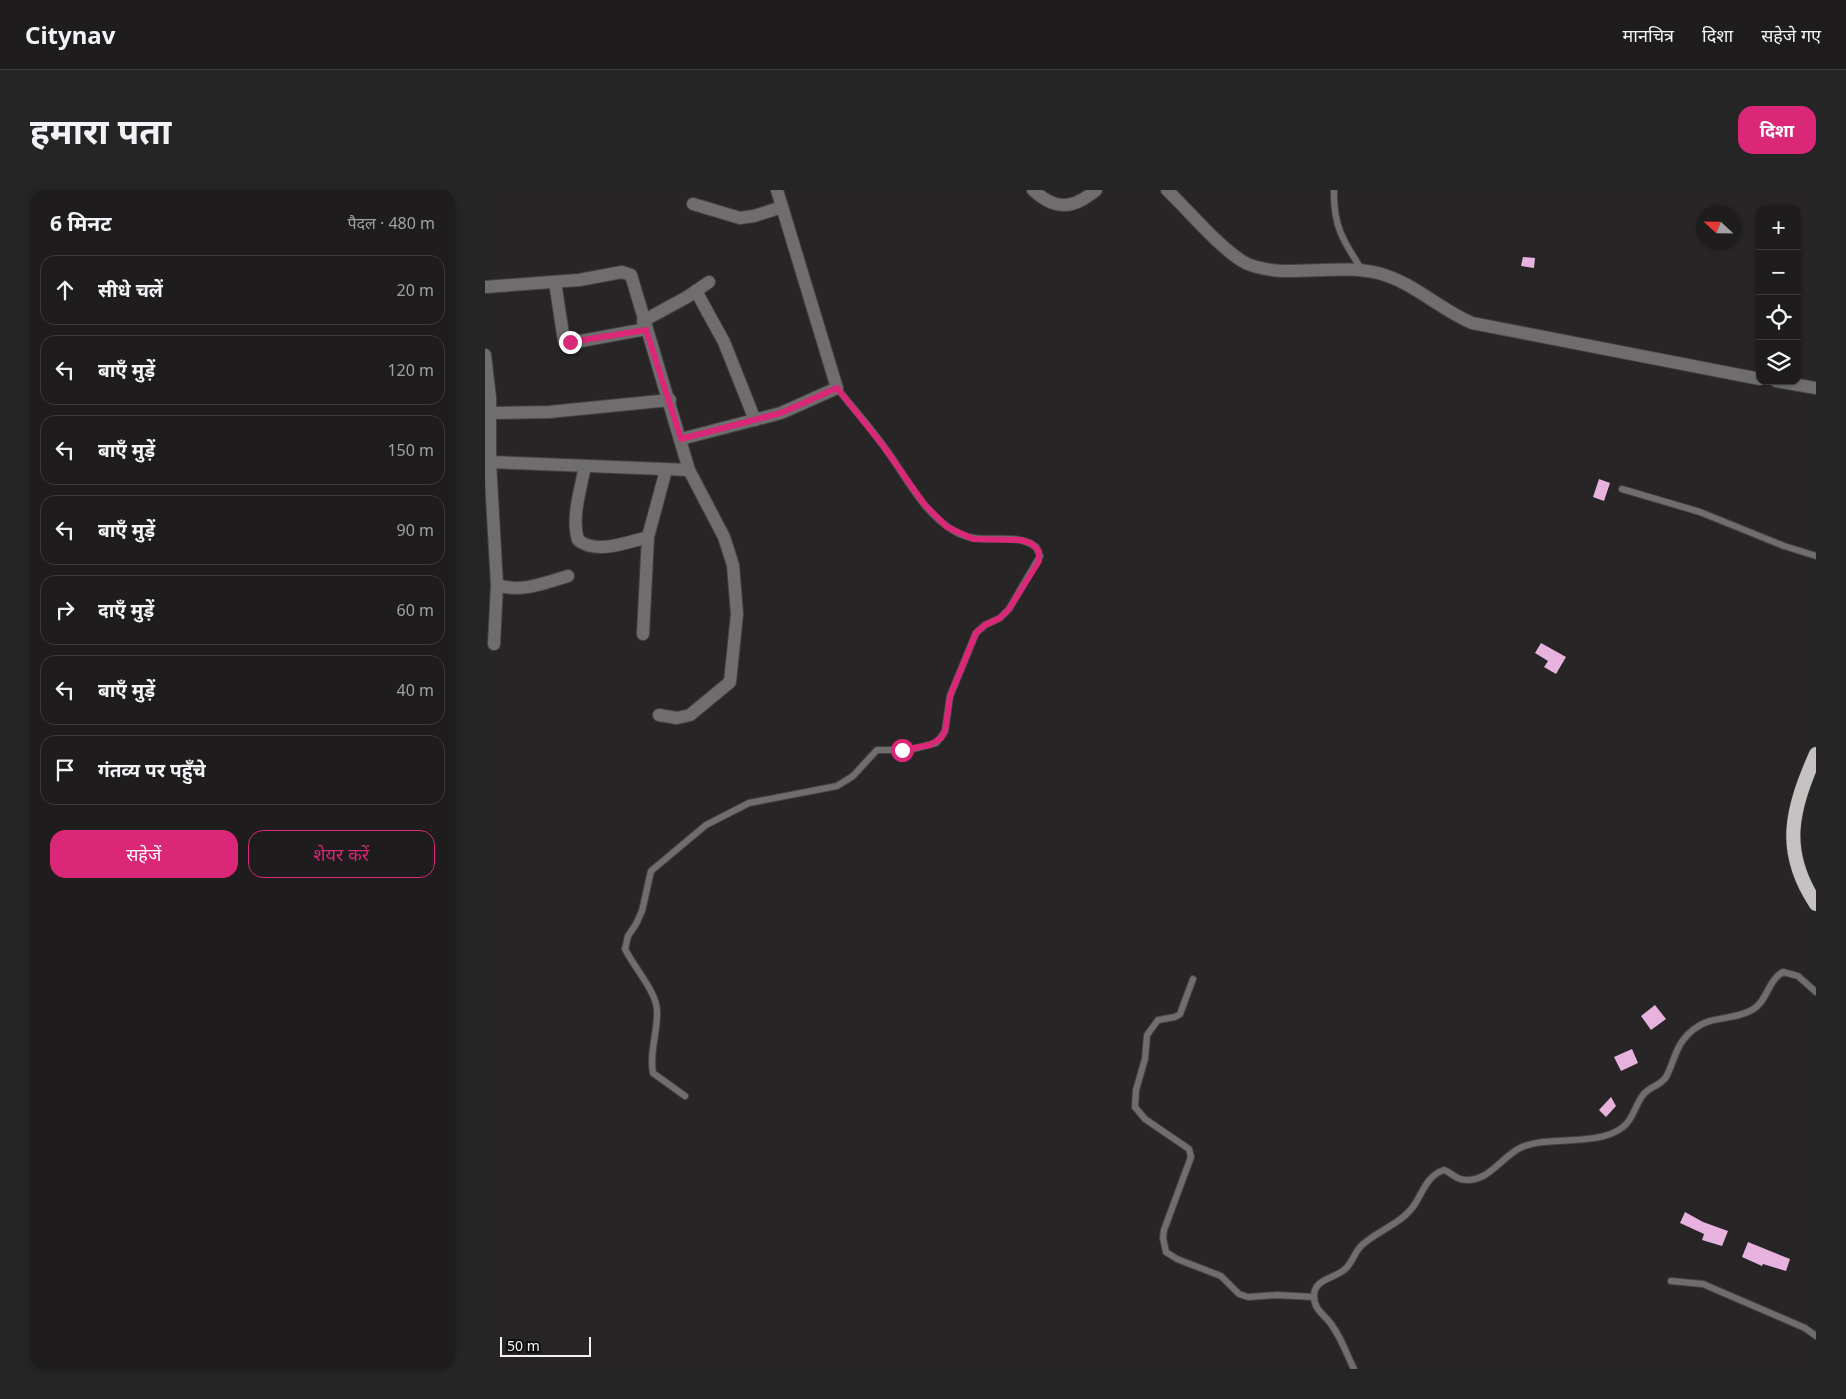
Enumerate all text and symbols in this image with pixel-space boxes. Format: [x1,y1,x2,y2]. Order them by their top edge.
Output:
text: Citynav [25,18,115,51]
text: मानचित्र [1623,23,1674,47]
text: दिशा [1702,23,1733,47]
text: सहेजे गए [1761,23,1821,47]
button: दिशा [1738,106,1816,154]
text: हमारा पता [30,107,171,154]
north arrow [1696,205,1741,250]
map controls [1756,205,1801,385]
button: + [1756,205,1801,250]
text: 6 मिनट [50,209,112,237]
text: पैदल · 480 m [347,212,435,234]
button: − [1756,250,1801,295]
icon: ahead [51,276,79,304]
text: सीधे चलें [98,277,163,303]
text: 20 m [397,279,434,301]
button: locate [1756,295,1801,340]
route end [559,331,582,354]
button: layers [1756,340,1801,385]
icon: left [51,356,79,384]
text: बाएँ मुड़ें [98,357,155,383]
text: 120 m [387,359,434,381]
icon: left [51,436,79,464]
text: बाएँ मुड़ें [98,437,155,463]
text: 150 m [387,439,434,461]
icon: left [51,516,79,544]
text: बाएँ मुड़ें [98,517,155,543]
text: 90 m [397,519,434,541]
icon: right [51,596,79,624]
text: दाएँ मुड़ें [98,597,154,623]
text: 60 m [397,599,434,621]
icon: left [51,676,79,704]
text: बाएँ मुड़ें [98,677,155,703]
text: 40 m [397,679,434,701]
route start [891,739,914,762]
icon: arrive [51,756,79,784]
text: गंतव्य पर पहुँचे [98,757,206,783]
button: सहेजें [50,830,238,878]
button: शेयर करें [248,830,435,878]
scale bar [500,1334,591,1357]
text: 50 m [507,1336,540,1355]

